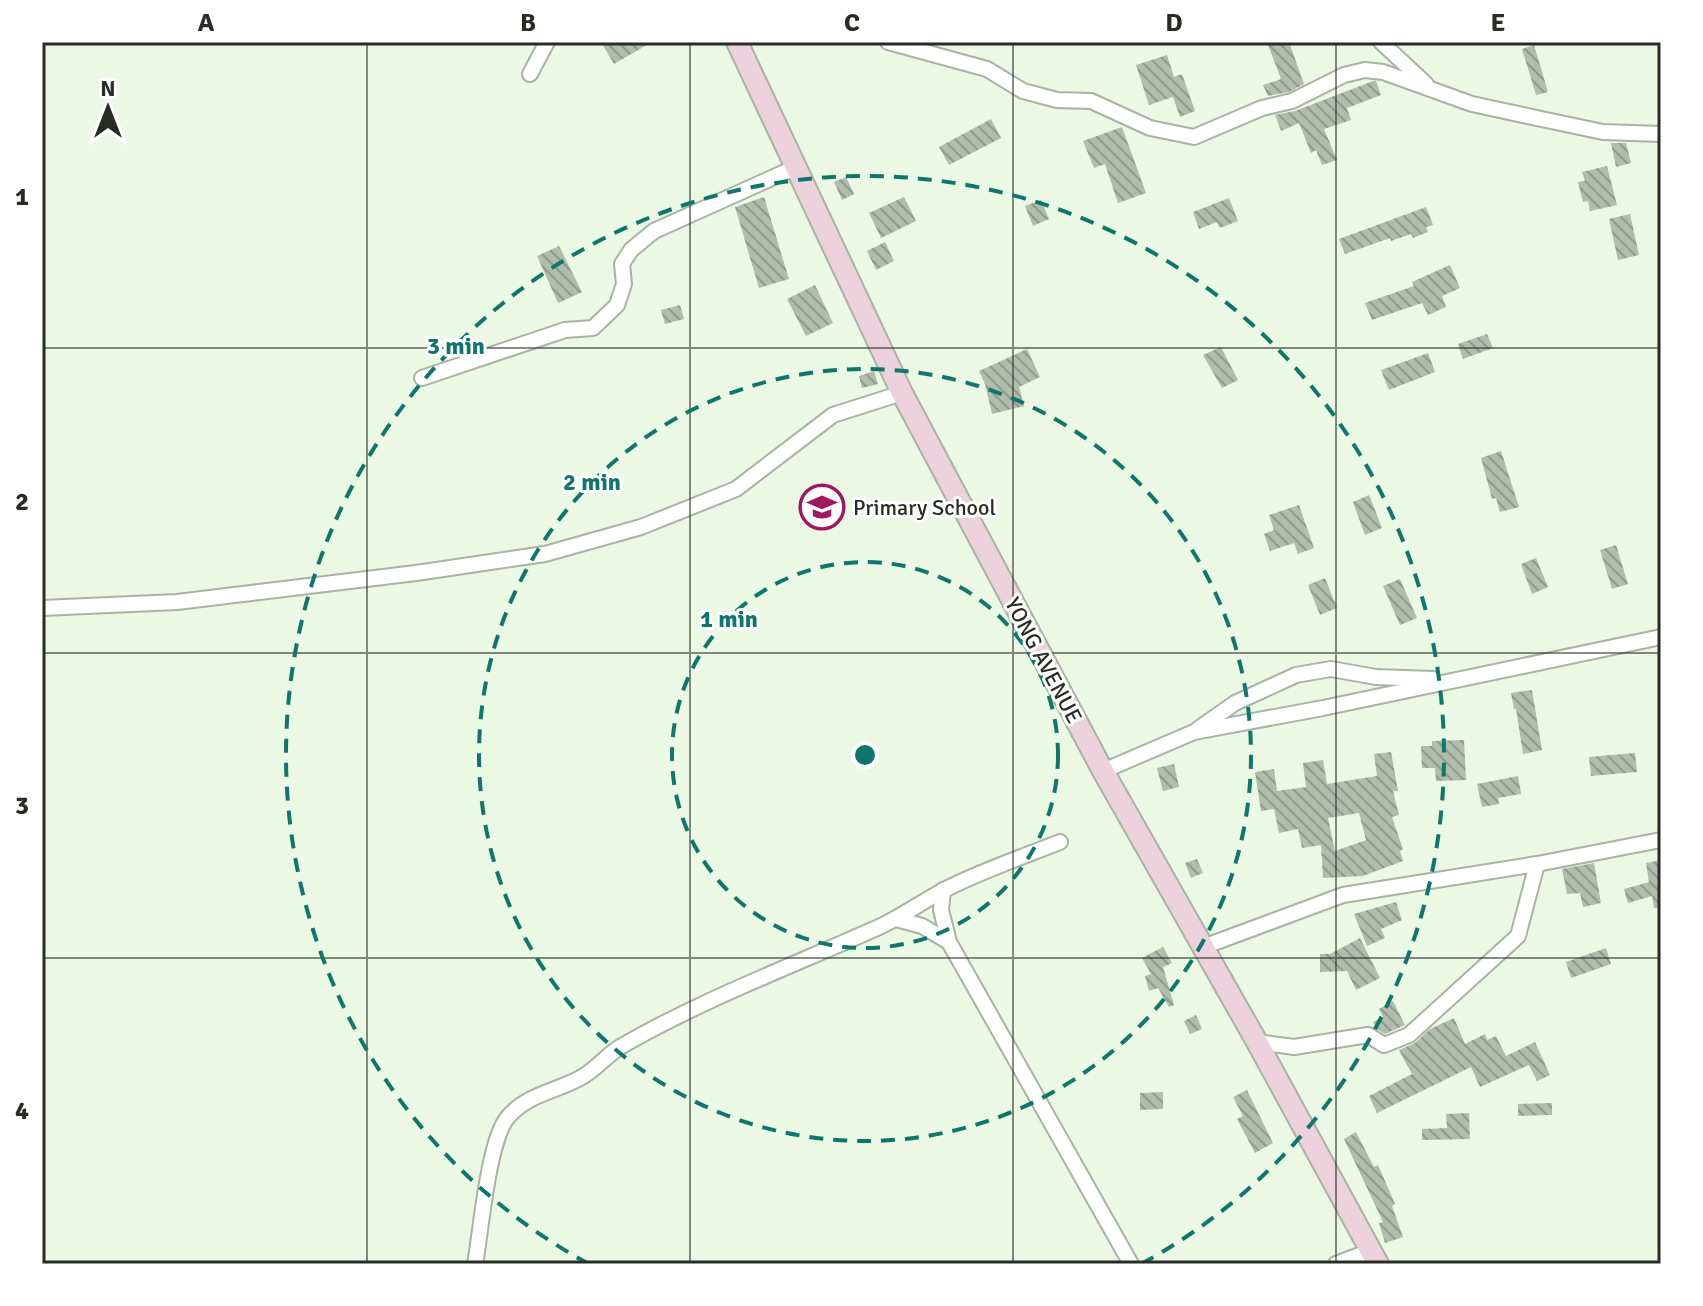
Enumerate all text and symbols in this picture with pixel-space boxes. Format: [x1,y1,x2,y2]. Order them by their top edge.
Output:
text: A [198,7,215,39]
text: B [520,7,536,39]
text: C [844,7,860,39]
text: D [1165,7,1183,39]
text: E [1491,7,1505,39]
north arrow [68,68,148,148]
text: N [100,75,116,102]
text: 1 [15,181,29,213]
text: 3 min [427,331,485,361]
text: 2 min [563,467,621,497]
school or university icon: Primary School [798,483,846,531]
text: 2 [15,486,29,518]
place label: Primary School [853,494,996,521]
street label: YONG AVENUE [999,593,1088,728]
text: 1 min [700,604,758,634]
centre of rings [851,741,879,769]
text: 3 [15,790,29,822]
text: 4 [15,1095,29,1127]

